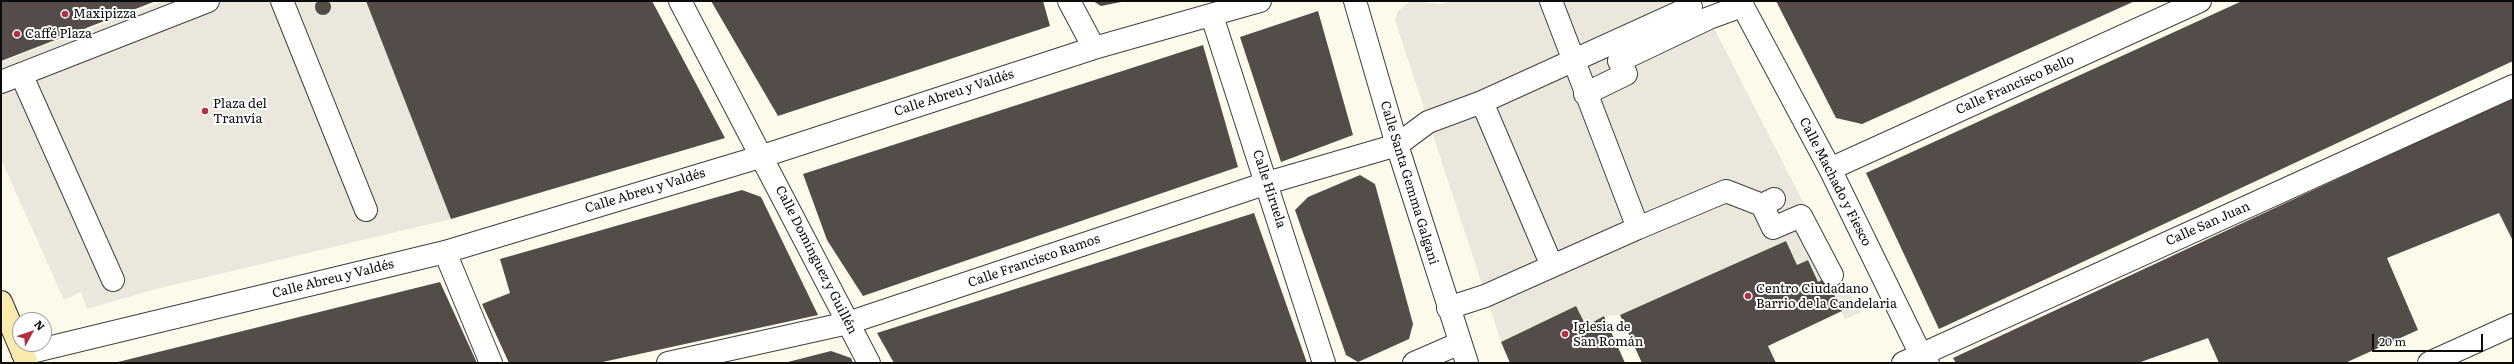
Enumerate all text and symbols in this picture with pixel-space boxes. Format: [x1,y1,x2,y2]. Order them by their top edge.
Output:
place label: Maxipizza [73,6,136,22]
marker: Maxipizza [60,9,70,19]
place label: Caffé Plaza [25,26,92,42]
marker: Caffé Plaza [12,29,22,39]
street label: Calle Francisco Bello [1953,52,2077,118]
street label: Calle Abreu y Valdés [892,66,1016,120]
place label: Plaza del Tranvía [213,96,267,127]
street label: Calle Santa Gemma Galgani [1377,99,1441,267]
marker: Plaza del Tranvía [200,106,210,116]
street label: Calle Machado y Fiesco [1796,115,1874,249]
street label: Calle Hiruela [1249,148,1289,230]
street label: Calle Abreu y Valdés [583,165,707,217]
street label: Calle Domínguez y Guillén [772,183,860,337]
street label: Calle San Juan [2164,199,2252,249]
street label: Calle Francisco Ramos [966,231,1102,291]
street label: Calle Abreu y Valdés [271,256,395,302]
place label: Centro Ciudadano Barrio de la Candelaria [1756,281,1897,312]
marker: Centro Ciudadano Barrio de la Candelaria [1743,291,1753,301]
north arrow [12,312,52,352]
text: N [31,316,50,334]
place label: Iglesia de San Román [1573,319,1643,350]
scale bar [2374,326,2485,352]
marker: Iglesia de San Román [1560,329,1570,339]
text: 20 m [2379,332,2406,350]

